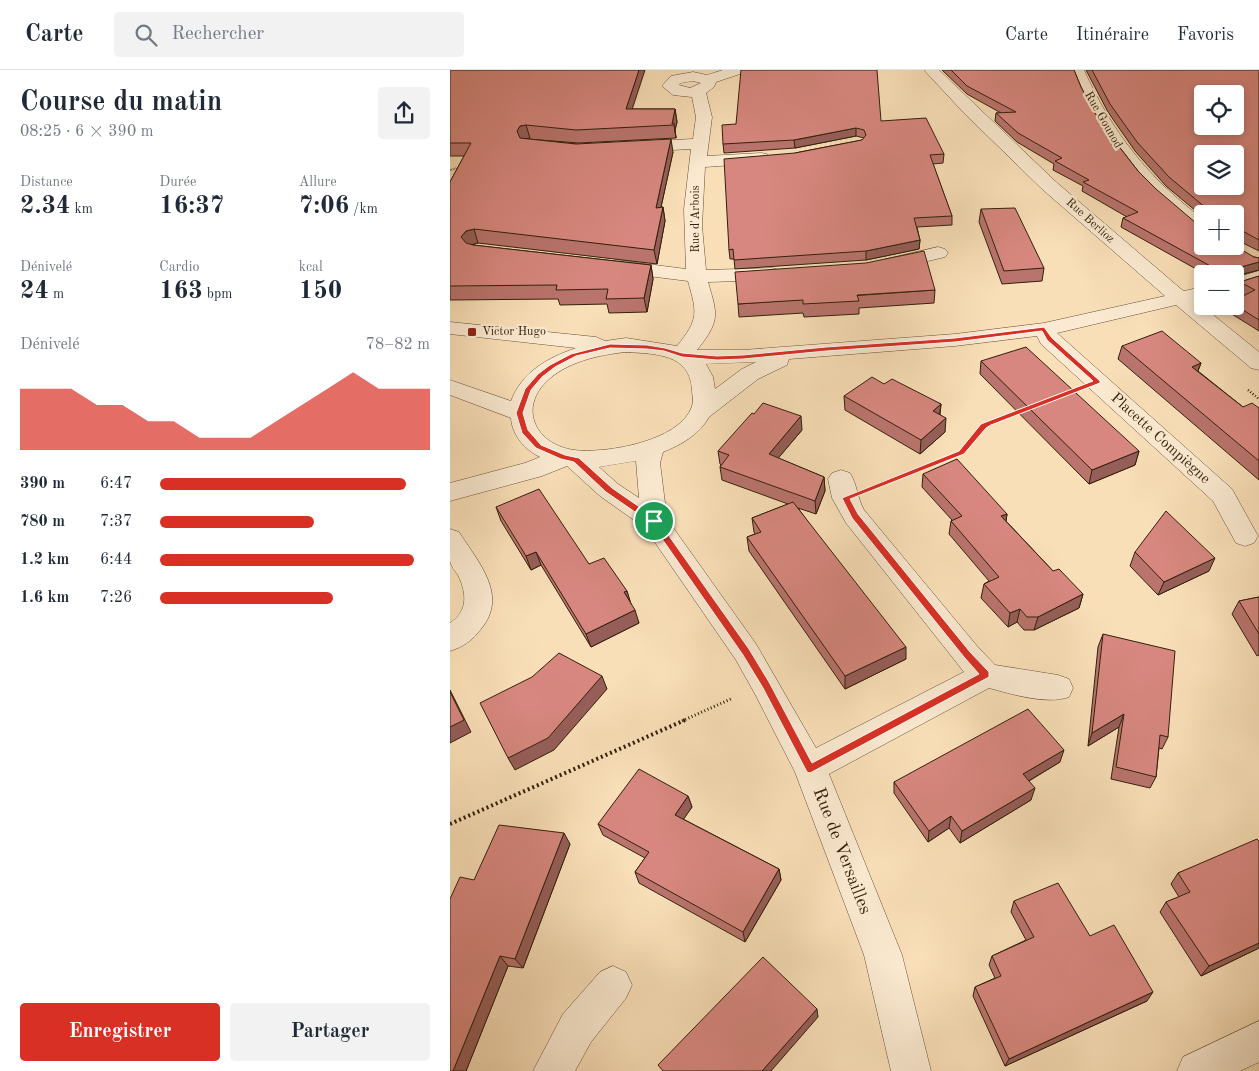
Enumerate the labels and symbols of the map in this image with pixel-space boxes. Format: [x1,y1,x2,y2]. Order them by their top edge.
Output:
street label: Rue Gounod [1082,89,1124,151]
street label: Rue d'Arbois [690,185,702,253]
street label: Rue Berlioz [1064,196,1116,246]
marker: Victor Hugo [466,326,478,338]
place label: Victor Hugo [482,326,546,338]
street label: Placette Compiègne [1107,391,1213,487]
pin [633,500,675,542]
street label: Rue de Versailles [810,785,874,917]

